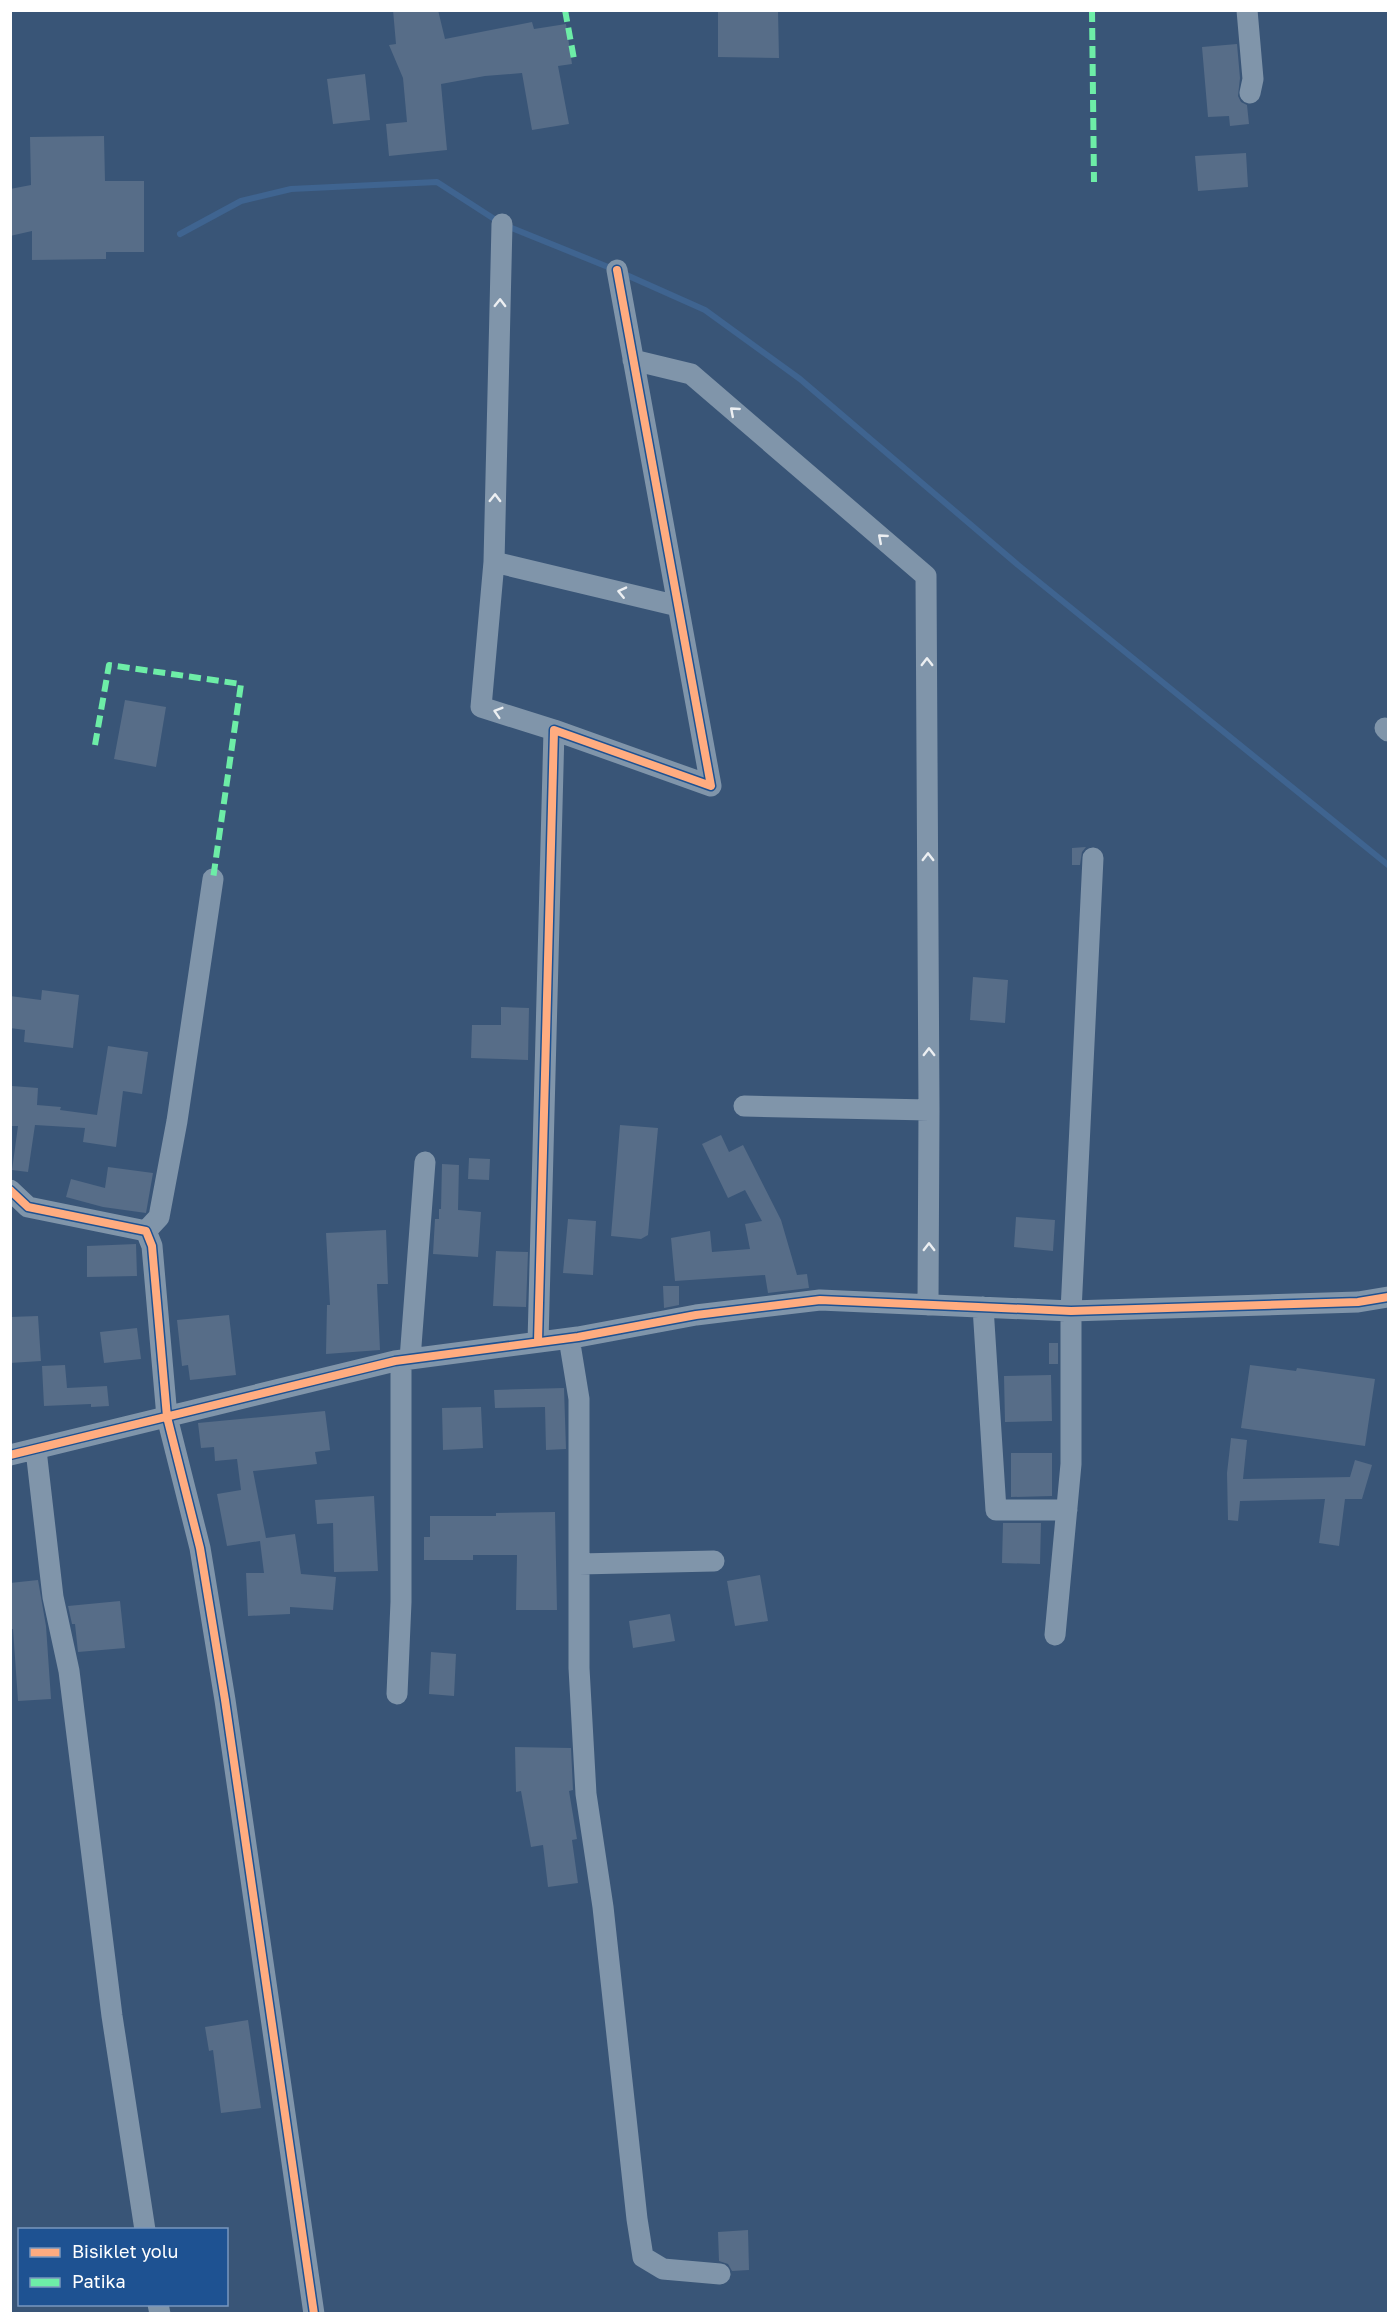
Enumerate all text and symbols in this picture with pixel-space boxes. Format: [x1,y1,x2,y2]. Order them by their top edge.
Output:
one-way arrow [494,299,506,308]
one-way arrow [730,407,741,418]
one-way arrow [489,494,502,503]
one-way arrow [878,534,889,545]
one-way arrow [617,587,627,600]
one-way arrow [921,657,933,666]
one-way arrow [493,707,504,720]
one-way arrow [922,852,934,861]
one-way arrow [923,1047,935,1056]
one-way arrow [923,1242,935,1251]
legend [18,2228,228,2306]
text: Bisiklet yolu [72,2240,178,2262]
text: Patika [72,2270,126,2292]

